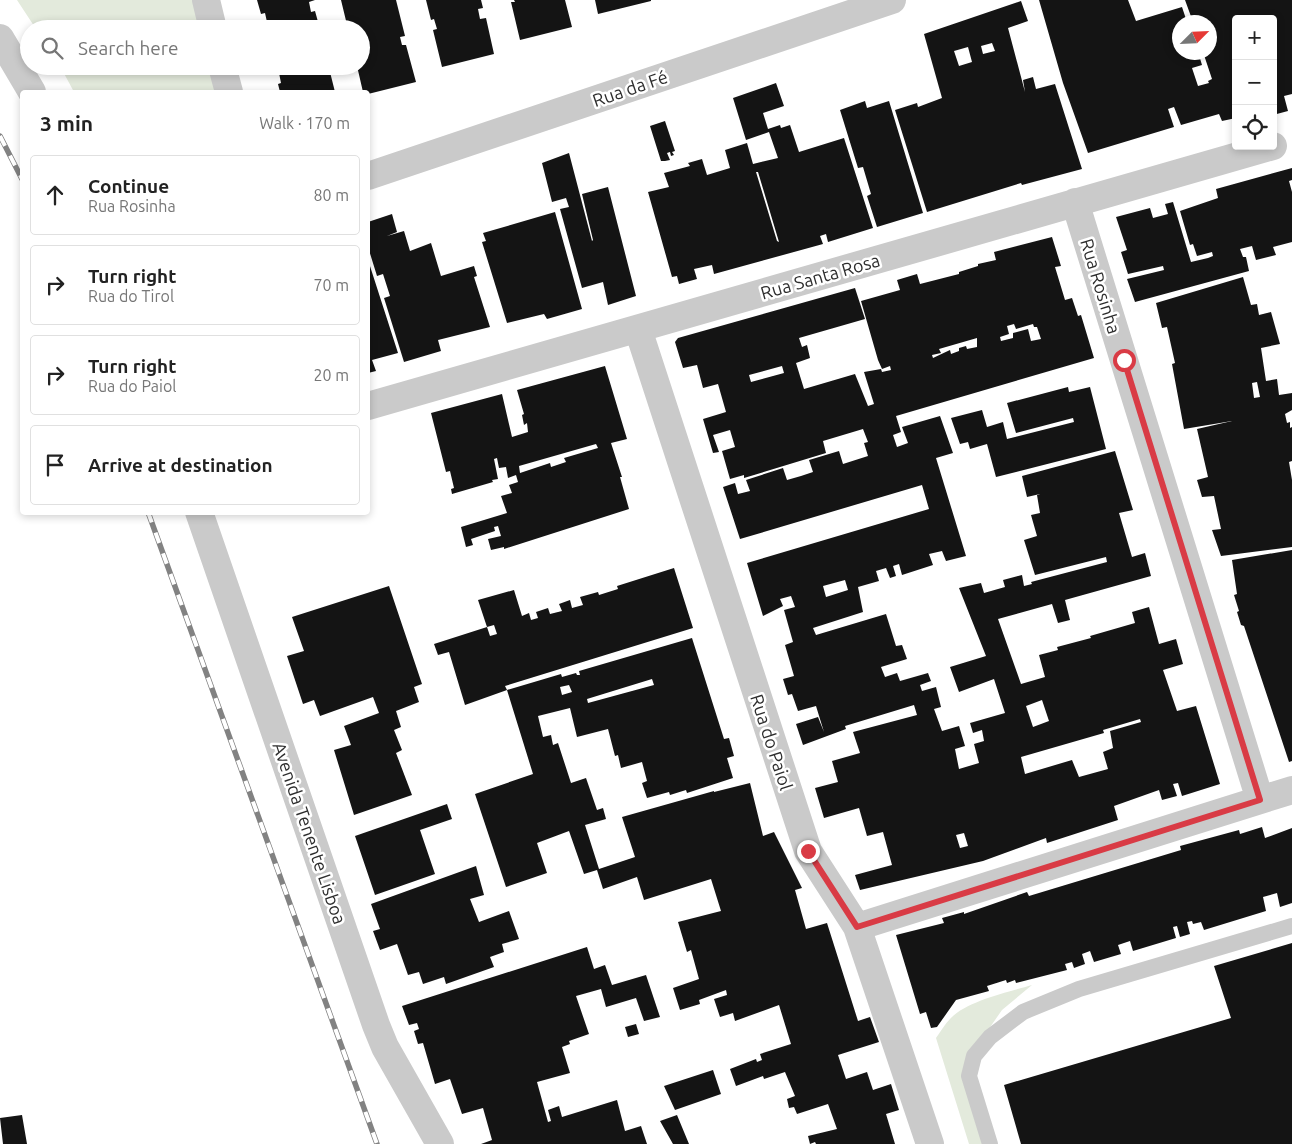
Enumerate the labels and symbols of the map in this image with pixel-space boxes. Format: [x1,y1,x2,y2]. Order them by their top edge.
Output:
north arrow [1172,15,1217,60]
street label: Rua da Fé [590,66,670,110]
street label: Rua Rosinha [1077,236,1125,336]
street label: Rua Santa Rosa [758,249,882,303]
route start [1113,349,1136,372]
street label: Rua do Paiol [747,692,797,793]
street label: Avenida Tenente Lisboa [269,739,351,927]
route end [797,840,820,863]

